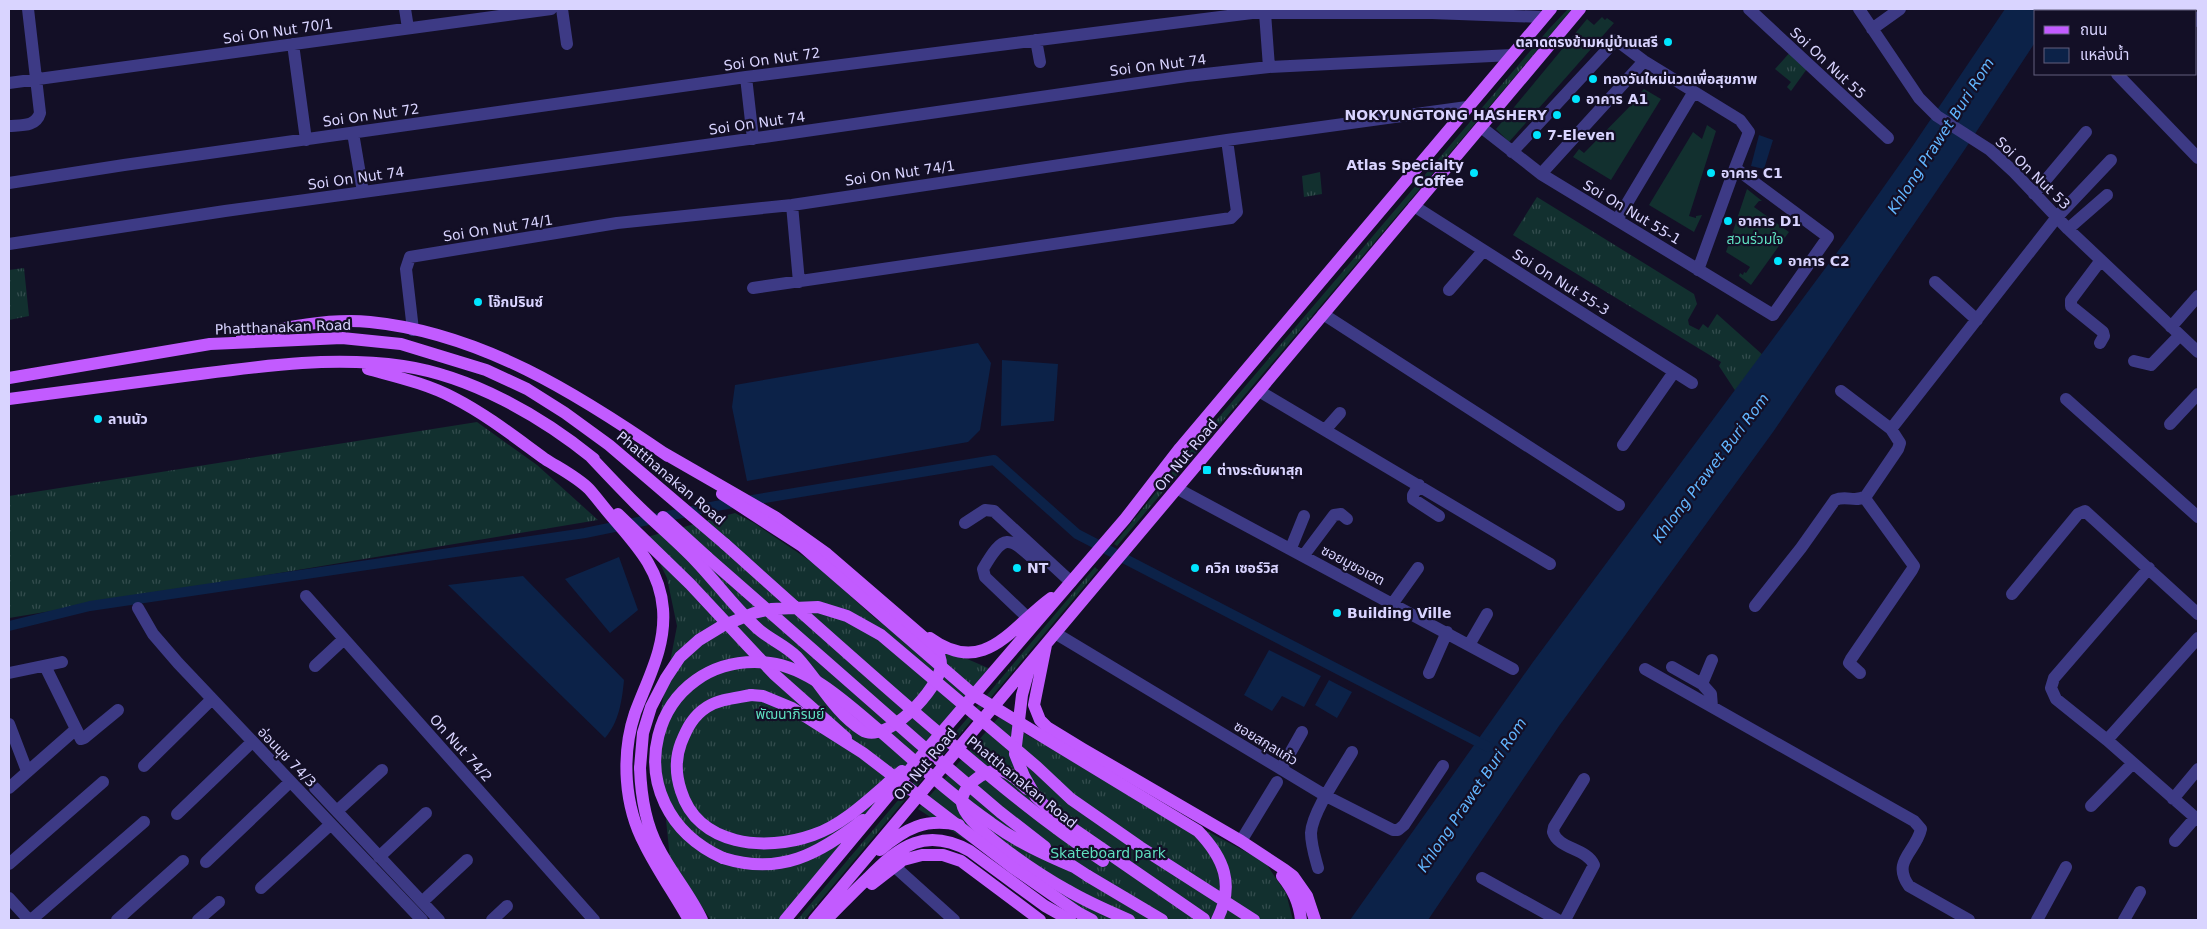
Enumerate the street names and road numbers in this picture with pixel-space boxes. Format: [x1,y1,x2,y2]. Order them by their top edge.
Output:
street label: Soi On Nut 70/1 [222,15,334,47]
street label: Soi On Nut 55 [1787,24,1869,102]
street label: Soi On Nut 72 [723,44,821,74]
street label: Soi On Nut 74 [1109,51,1207,79]
street label: Soi On Nut 72 [322,100,420,130]
street label: Soi On Nut 74 [708,108,806,138]
street label: Soi On Nut 53 [1992,133,2074,213]
street label: Soi On Nut 74/1 [844,157,956,189]
street label: Soi On Nut 74 [307,163,405,193]
street label: Soi On Nut 55-1 [1580,177,1684,247]
street label: Soi On Nut 74/1 [442,211,554,245]
street label: Soi On Nut 55-3 [1510,246,1612,318]
street label: Phatthanakan Road [214,317,352,337]
street label: On Nut Road [1151,416,1221,494]
street label: Phatthanakan Road [614,428,728,528]
street label: ซอยมูซอเฮต [1318,542,1387,589]
street label: On Nut 74/2 [427,711,495,785]
street label: ซอยสกุลแก้ว [1231,718,1301,769]
street label: อ่อนนุช 74/3 [254,724,319,791]
street label: On Nut Road [890,725,960,803]
street label: Phatthanakan Road [964,733,1080,831]

